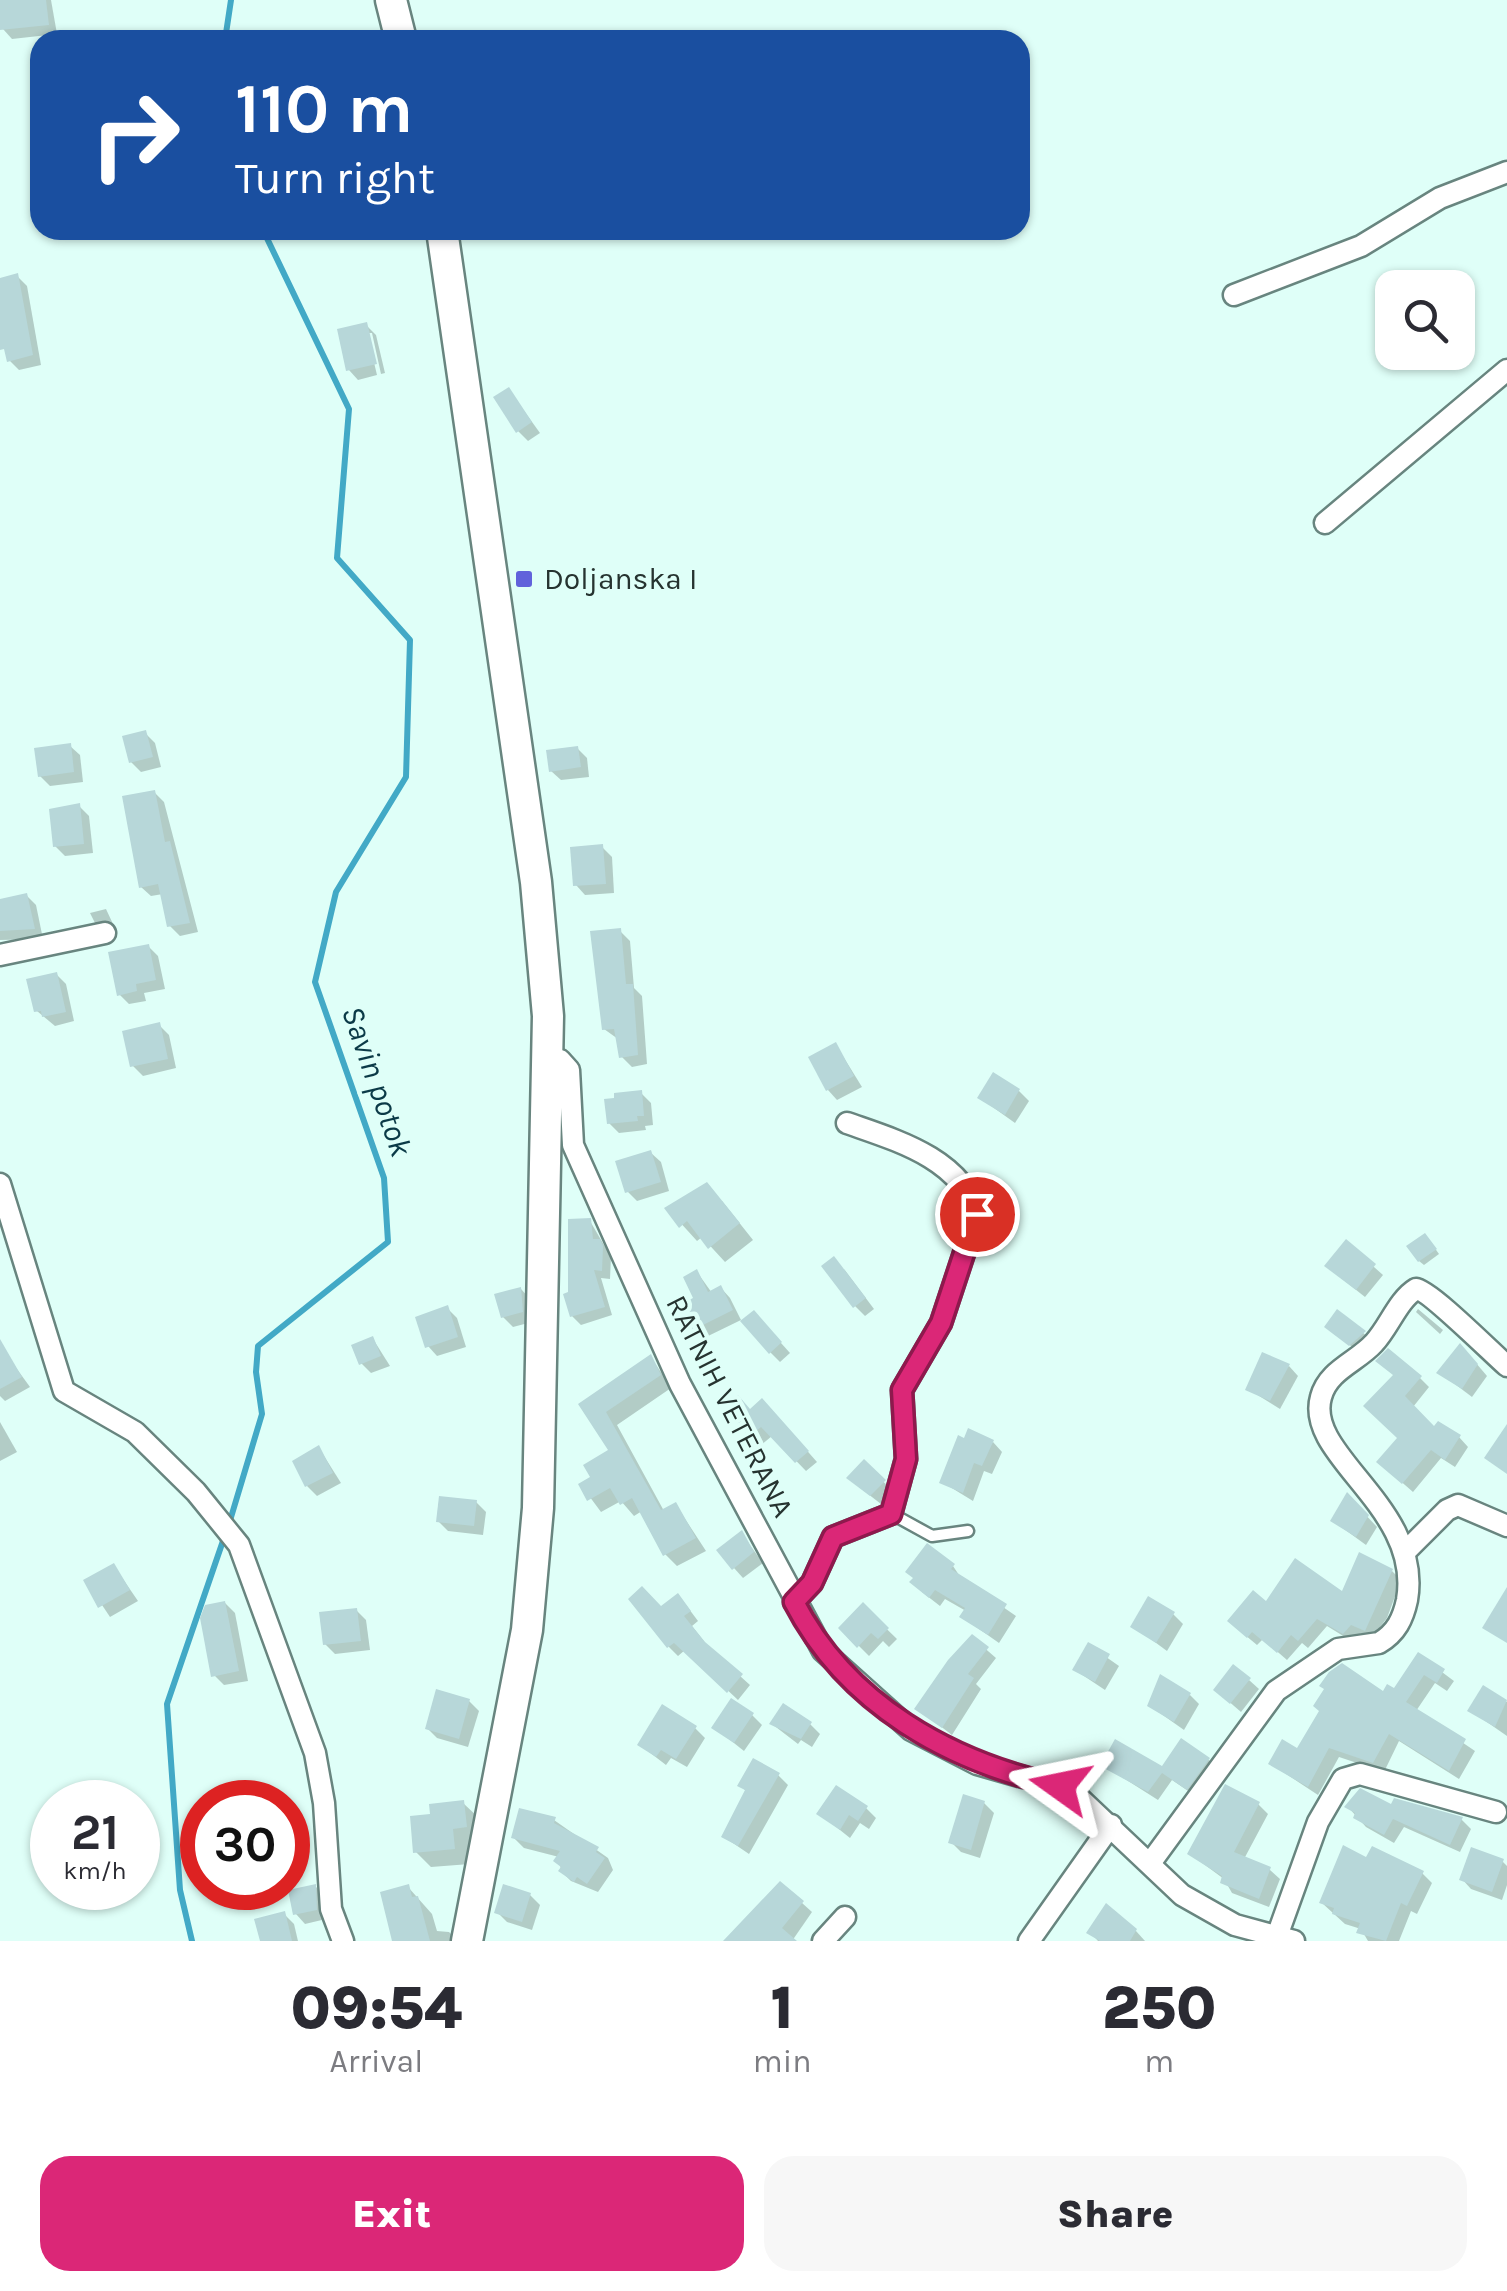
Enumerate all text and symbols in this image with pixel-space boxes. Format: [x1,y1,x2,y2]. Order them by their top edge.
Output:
text: 110 m [235,68,413,150]
icon: right [70,70,200,200]
text: Turn right [235,152,435,204]
map controls [1375,270,1475,370]
button: search [1375,270,1475,370]
place label: Doljanska I [544,561,697,597]
marker: Doljanska I [513,568,535,590]
water label: Savin potok [334,1001,420,1162]
pin [935,1172,1020,1257]
icon: arrive [950,1187,1005,1242]
street label: RATNIH VETERANA [658,1289,802,1523]
position arrow [1008,1734,1112,1838]
speed limit sign: 30 [180,1780,310,1910]
text: 21 [71,1803,119,1862]
text: km/h [63,1856,127,1885]
text: 09:54 [291,1973,462,2043]
text: 1 [771,1973,794,2043]
text: 250 [1102,1973,1216,2043]
text: Arrival [329,2043,423,2080]
text: min [753,2043,812,2080]
text: m [1144,2043,1174,2080]
button: Exit [40,2156,744,2271]
button: Share [764,2156,1467,2271]

